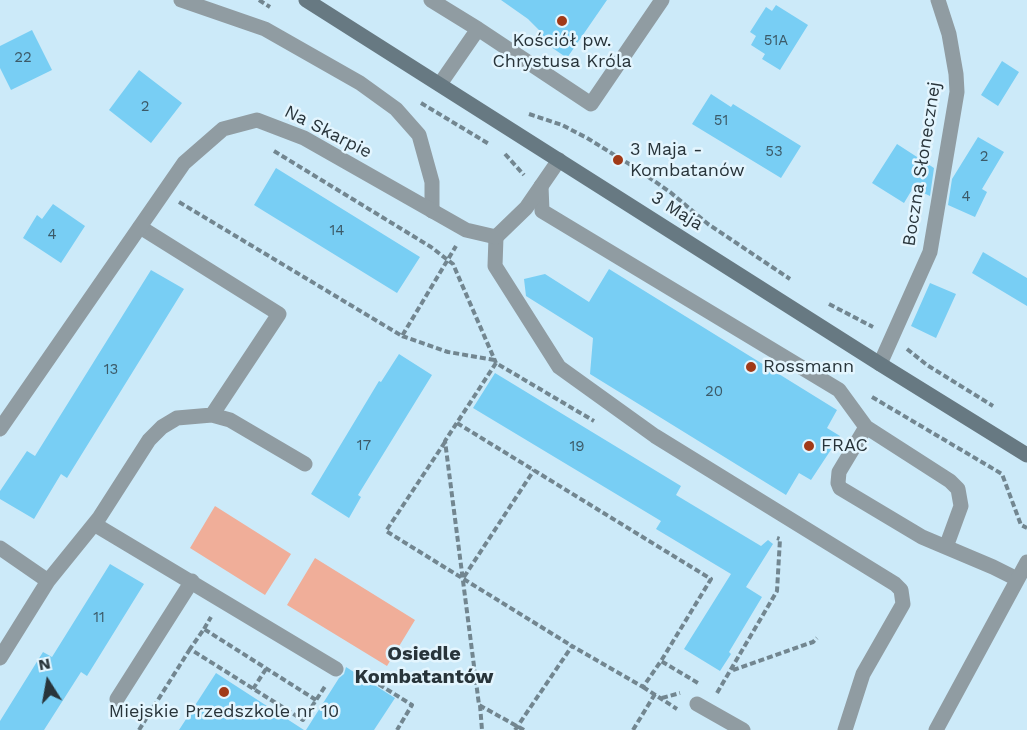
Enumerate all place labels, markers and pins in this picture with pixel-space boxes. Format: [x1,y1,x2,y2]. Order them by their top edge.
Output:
marker: Kościół pw. Chrystusa Króla [555,14,569,28]
place label: Kościół pw. Chrystusa Króla [492,30,632,72]
place label: 3 Maja - Kombatanów [630,139,745,182]
marker: 3 Maja - Kombatanów [611,153,625,167]
place label: Rossmann [763,356,854,378]
marker: Rossmann [744,360,758,374]
place label: FRAC [821,435,868,457]
marker: FRAC [802,439,816,453]
marker: Miejskie Przedszkole nr 10 [217,685,231,699]
place label: Miejskie Przedszkole nr 10 [109,701,339,723]

